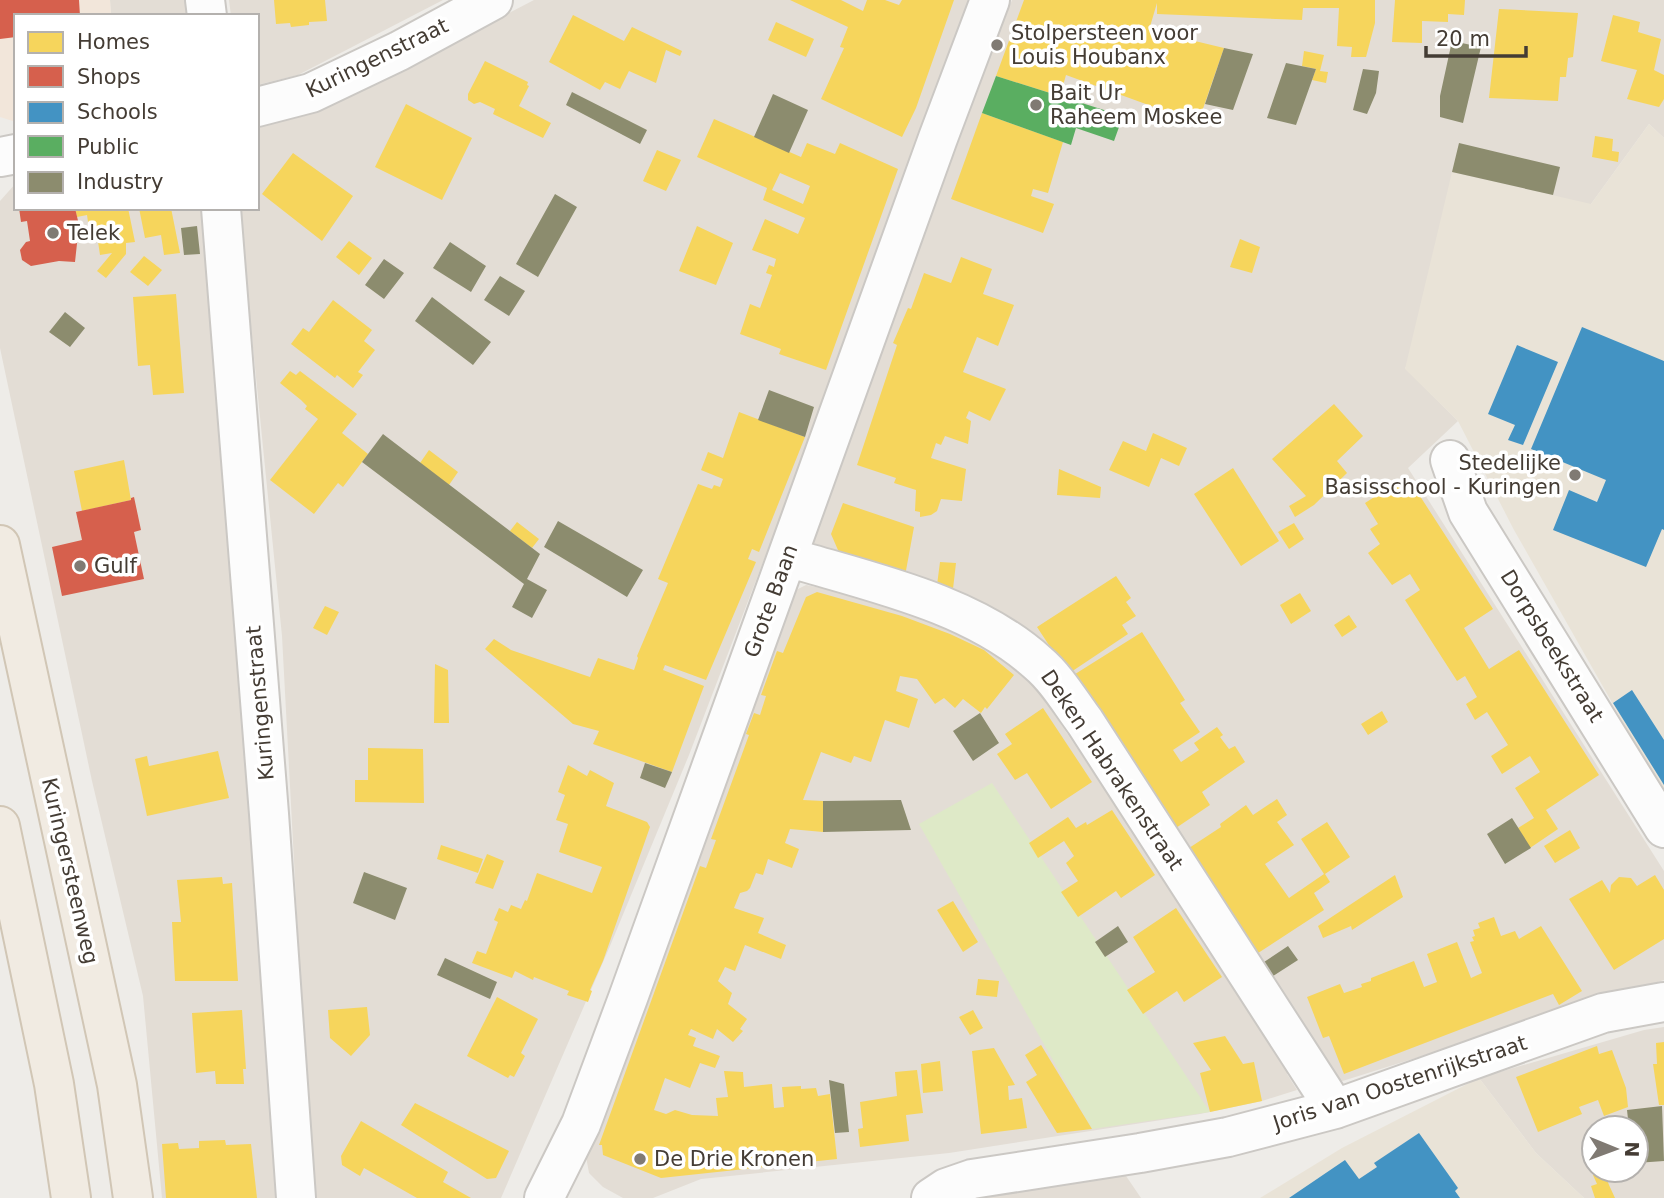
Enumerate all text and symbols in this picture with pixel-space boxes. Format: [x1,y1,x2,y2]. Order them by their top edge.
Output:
street label: Kuringenstraat [302,13,452,103]
legend [14,14,259,210]
scale bar [1426,14,1526,58]
place label: Stolpersteen voor Louis Houbanx [1011,21,1198,69]
text: 20 m [1436,27,1490,51]
text: Homes [77,30,150,54]
marker: Stolpersteen voor Louis Houbanx [989,37,1005,53]
text: Shops [77,65,141,89]
place label: Bait Ur Raheem Moskee [1050,81,1222,129]
marker: Bait Ur Raheem Moskee [1028,97,1044,113]
text: Schools [77,100,158,124]
text: Public [77,135,139,159]
text: Industry [77,170,163,194]
place label: Telek [66,221,121,245]
marker: Telek [45,225,61,241]
place label: Stedelijke Basisschool - Kuringen [1324,451,1561,499]
marker: Stedelijke Basisschool - Kuringen [1567,467,1583,483]
street label: Grote Baan [739,541,803,661]
place label: Gulf [94,554,137,578]
marker: Gulf [72,558,88,574]
street label: Dorpsbeekstraat [1495,565,1609,727]
street label: Kuringenstraat [241,625,279,781]
street label: Deken Habrakenstraat [1036,665,1188,875]
street label: Kuringersteenweg [37,776,103,966]
street label: Joris van Oostenrijkstraat [1268,1031,1530,1136]
north arrow [1580,1114,1650,1184]
text: N [1621,1141,1643,1157]
place label: De Drie Kronen [654,1147,814,1171]
marker: De Drie Kronen [632,1151,648,1167]

